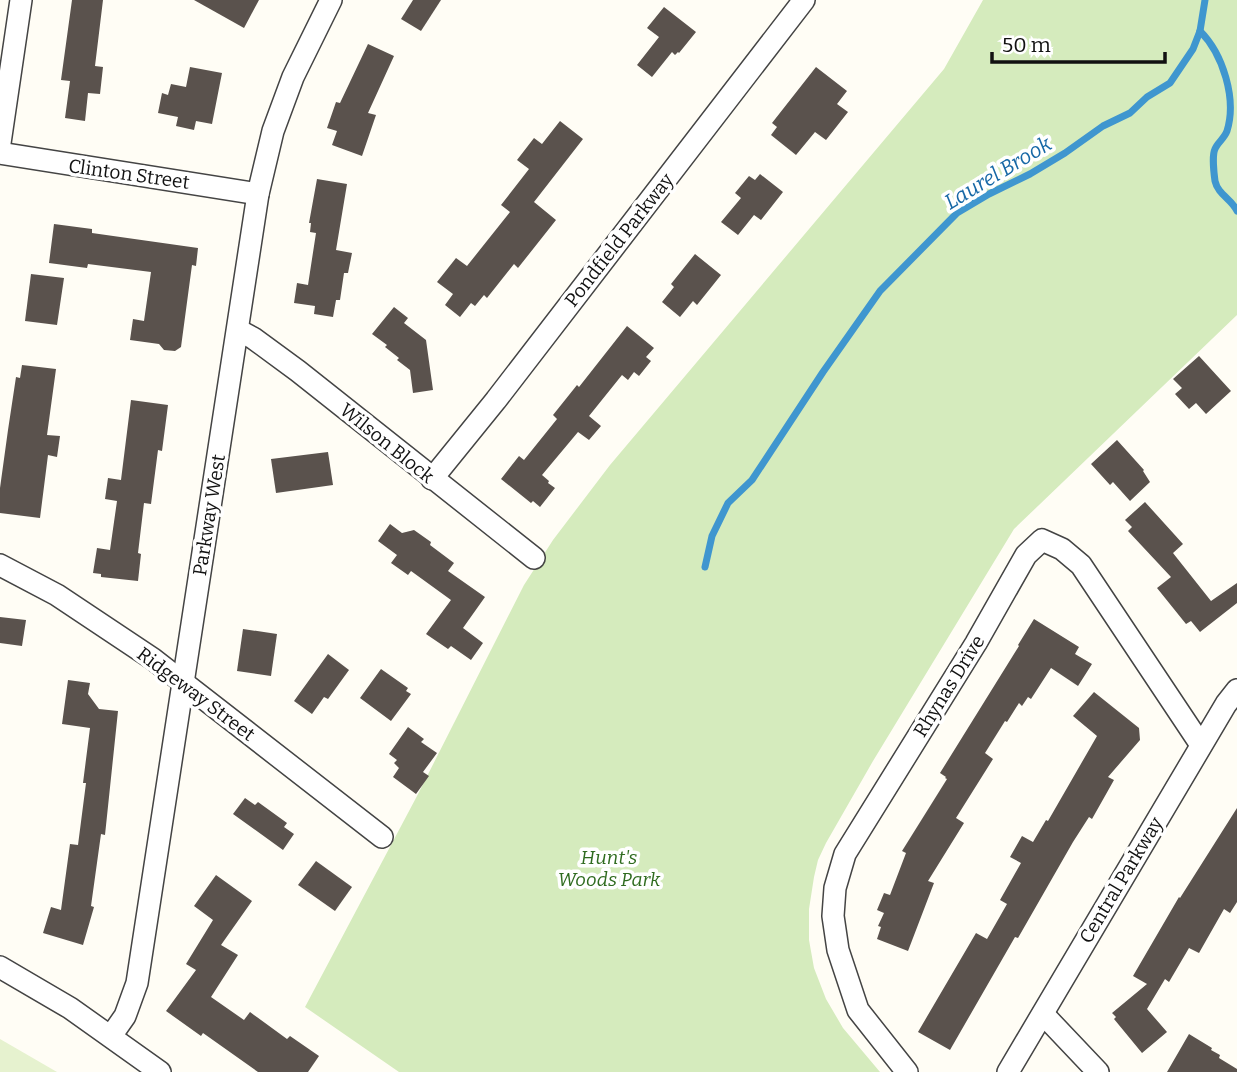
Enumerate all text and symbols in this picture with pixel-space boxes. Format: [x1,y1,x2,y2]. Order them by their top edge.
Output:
scale bar [992,21,1165,65]
text: 50 m [1002,32,1051,58]
water label: Laurel Brook [940,131,1057,215]
street label: Clinton Street [67,154,191,194]
street label: Pondfield Parkway [560,168,679,311]
street label: Wilson Block [335,398,439,488]
street label: Parkway West [188,452,230,577]
street label: Rhynas Drive [909,631,989,741]
street label: Ridgeway Street [132,642,260,746]
street label: Central Parkway [1074,812,1168,947]
park label: Hunt's Woods Park [558,846,661,891]

